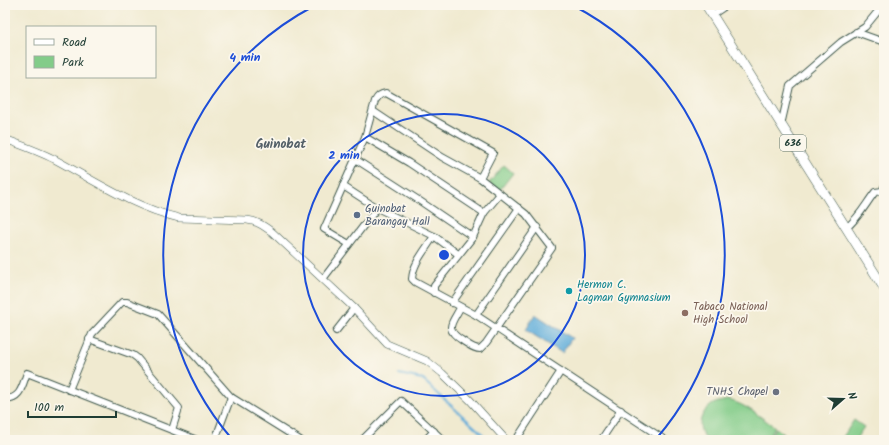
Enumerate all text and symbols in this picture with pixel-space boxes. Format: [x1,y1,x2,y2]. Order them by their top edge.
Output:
legend [26,26,156,78]
text: Road [62,33,87,52]
text: 4 min [230,48,261,67]
text: Park [62,53,84,72]
district label: Guinobat [256,134,306,155]
road number: 636 [780,135,806,151]
text: 2 min [328,146,360,165]
place label: Guinobat Barangay Hall [365,200,430,231]
marker: Guinobat Barangay Hall [352,210,362,220]
centre of rings [437,248,451,262]
place label: Hermon C. Lagman Gymnasium [577,276,671,307]
marker: Hermon C. Lagman Gymnasium [564,286,574,296]
place label: Tabaco National High School [693,298,768,329]
marker: Tabaco National High School [680,308,690,318]
north arrow [823,379,863,419]
place label: TNHS Chapel [706,383,768,401]
marker: TNHS Chapel [771,387,781,397]
text: N [842,390,861,402]
scale bar [28,393,116,419]
text: 100 m [34,398,65,417]

